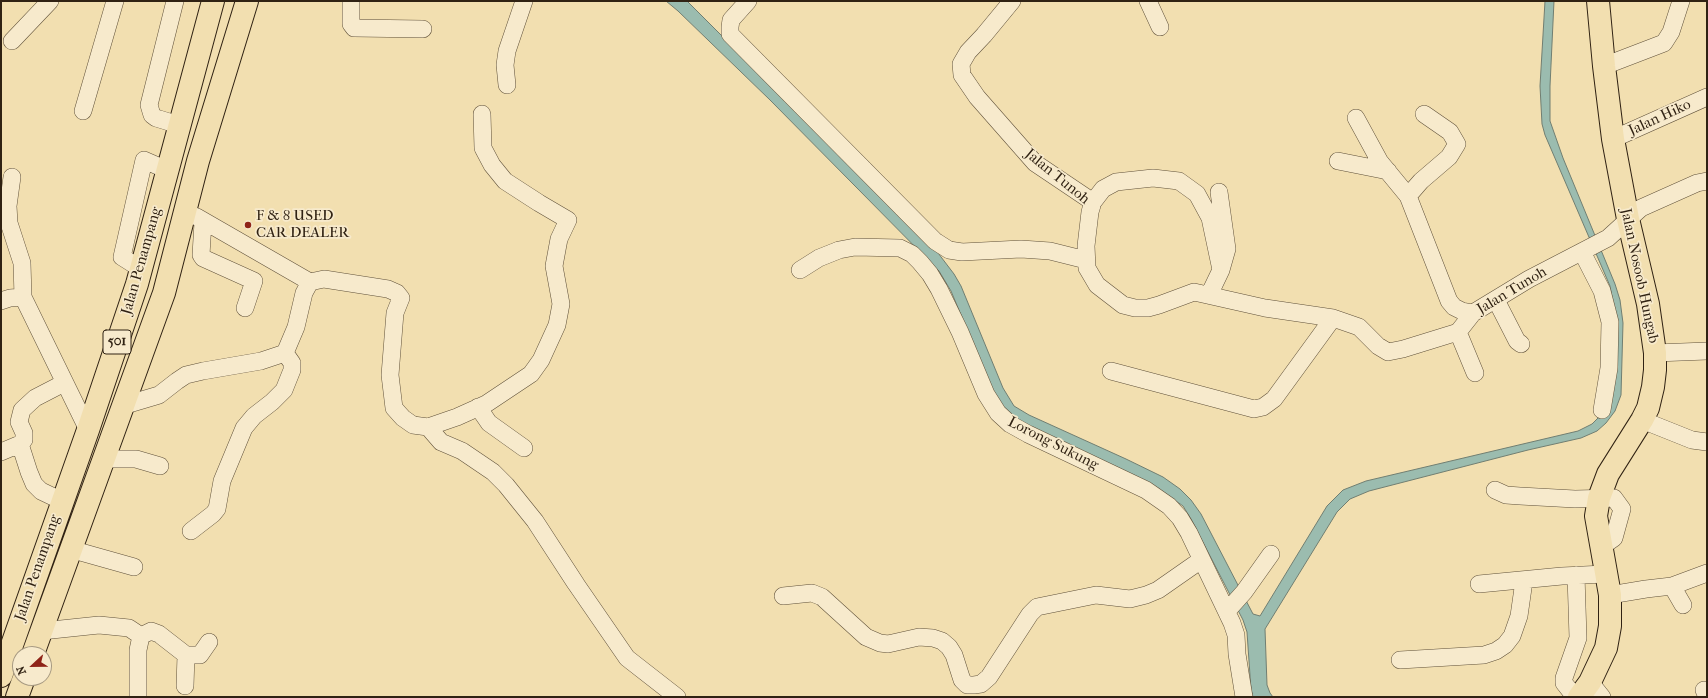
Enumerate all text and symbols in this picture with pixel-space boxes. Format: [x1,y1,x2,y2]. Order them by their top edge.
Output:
street label: Jalan Hiko [1626,96,1694,140]
street label: Jalan Tunoh [1021,145,1093,209]
street label: Jalan Penampang [118,205,166,317]
place label: F & 8 USED CAR DEALER [256,207,349,242]
street label: Jalan Nosoob Hungab [1616,207,1662,345]
marker: F & 8 USED CAR DEALER [243,220,253,230]
street label: Jalan Tunoh [1474,263,1550,319]
road number: 501 [103,330,131,354]
street label: Lorong Sukung [1005,413,1101,475]
street label: Jalan Penampang [11,512,65,624]
north arrow [12,646,52,686]
text: N [14,664,29,677]

